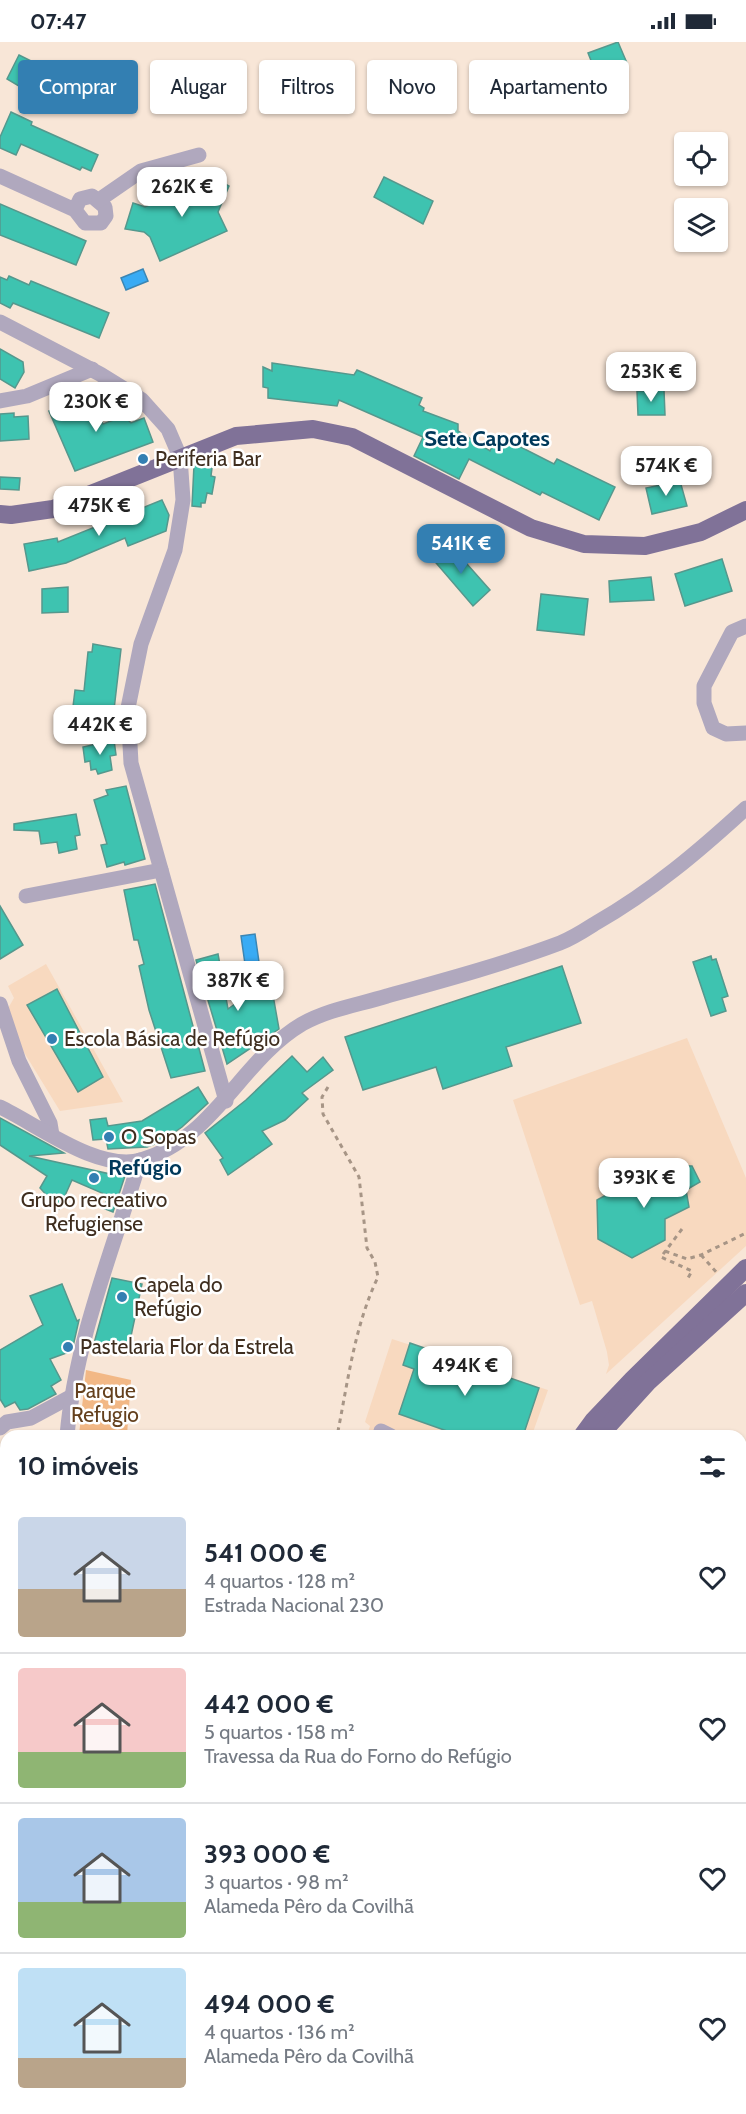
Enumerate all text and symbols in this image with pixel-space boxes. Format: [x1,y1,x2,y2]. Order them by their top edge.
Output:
text: 07:47 [30,8,87,35]
chip: Comprar [18,60,138,114]
chip: Alugar [150,60,247,114]
chip: Filtros [259,60,355,114]
chip: Novo [367,60,457,114]
chip: Apartamento [469,60,629,114]
map controls [674,132,728,252]
button: locate [674,132,728,186]
pin: 262K € [133,167,231,218]
text: 262K € [151,174,213,198]
button: layers [674,198,728,252]
pin: 253K € [602,352,700,403]
text: 253K € [620,359,682,383]
pin: 230K € [47,382,145,433]
text: 230K € [63,389,129,413]
district label: Sete Capotes [424,425,550,452]
place label: Periferia Bar [155,446,262,471]
pin: 574K € [617,446,715,497]
marker: Periferia Bar [136,452,150,466]
text: 574K € [635,453,697,477]
pin: 475K € [50,486,148,537]
text: 475K € [67,493,131,517]
pin: 541K € [412,524,510,575]
text: 541K € [431,531,491,555]
pin: 442K € [51,705,149,756]
text: 442K € [67,712,133,736]
pin: 387K € [189,961,287,1012]
text: 387K € [207,968,269,992]
place label: Escola Básica de Refúgio [64,1026,280,1051]
marker: Escola Básica de Refúgio [45,1032,59,1046]
place label: O Sopas [121,1124,196,1149]
marker: O Sopas [102,1130,116,1144]
district label: Refúgio [108,1154,182,1181]
pin: 393K € [595,1158,693,1209]
text: 393K € [613,1165,675,1189]
marker: Grupo recreativo Refugiense [87,1171,101,1185]
place label: Grupo recreativo Refugiense [21,1187,167,1236]
place label: Capela do Refúgio [134,1272,222,1321]
marker: Capela do Refúgio [115,1290,129,1304]
place label: Pastelaria Flor da Estrela [80,1334,294,1359]
marker: Pastelaria Flor da Estrela [61,1340,75,1354]
pin: 494K € [416,1346,514,1397]
text: 494K € [432,1353,498,1377]
park label: Parque Refugio [71,1378,139,1427]
text: 10 imóveis [18,1450,139,1482]
icon: filters [696,1450,729,1483]
text: 541 000 € [204,1537,327,1569]
icon: home [66,1541,138,1613]
icon: heart [696,1561,729,1594]
text: 4 quartos · 128 m² [204,1569,355,1593]
text: Estrada Nacional 230 [204,1593,384,1617]
text: 442 000 € [204,1688,333,1720]
icon: home [66,1692,138,1764]
icon: heart [696,1712,729,1745]
text: 5 quartos · 158 m² [204,1720,355,1744]
text: Travessa da Rua do Forno do Refúgio [204,1744,512,1768]
text: 393 000 € [204,1838,330,1870]
icon: home [66,1842,138,1914]
icon: heart [696,1862,729,1895]
text: 3 quartos · 98 m² [204,1870,349,1894]
text: Alameda Pêro da Covilhã [204,1894,414,1918]
text: 494 000 € [204,1988,334,2020]
icon: home [66,1992,138,2064]
icon: heart [696,2012,729,2045]
text: 4 quartos · 136 m² [204,2020,355,2044]
text: Alameda Pêro da Covilhã [204,2044,414,2068]

